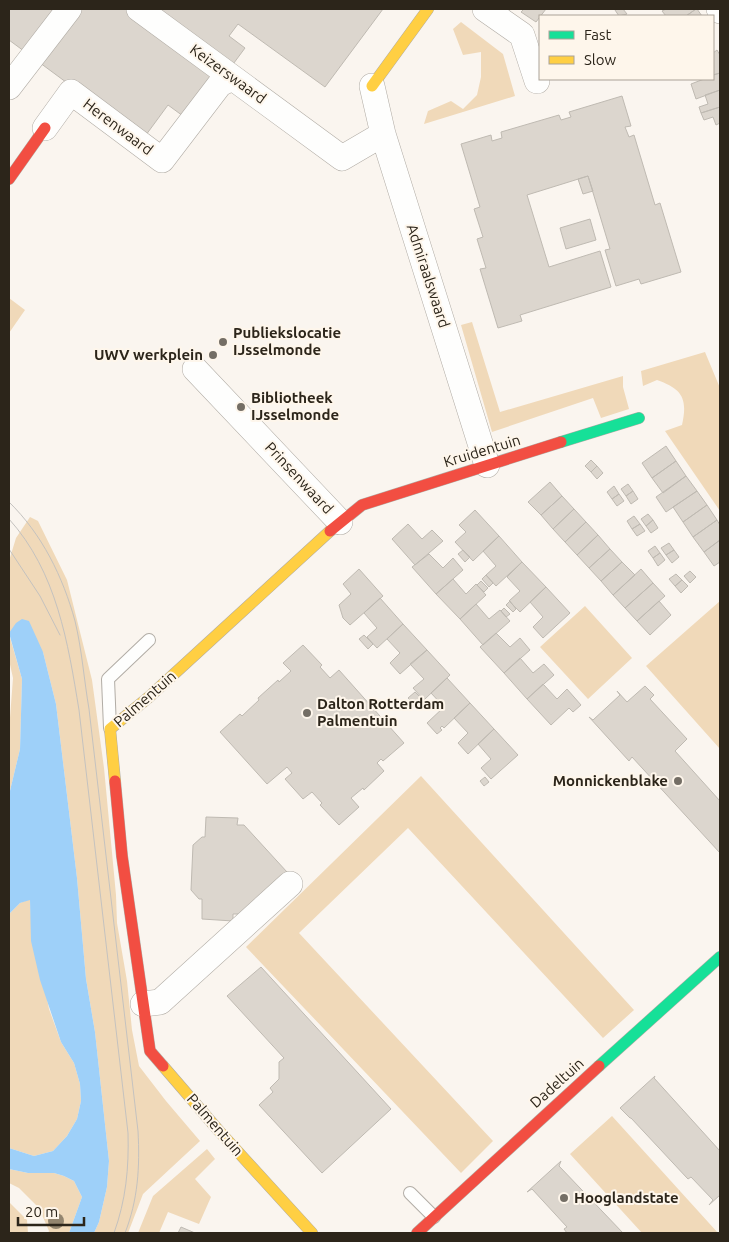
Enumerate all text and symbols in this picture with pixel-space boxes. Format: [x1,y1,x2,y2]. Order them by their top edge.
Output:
legend [539,15,714,80]
text: Fast [584,26,612,43]
street label: Keizerswaard [187,40,270,107]
text: Slow [584,51,617,68]
street label: Herenwaard [80,95,156,158]
street label: Admiraalswaard [404,222,453,330]
place label: Publiekslocatie IJsselmonde [233,324,341,358]
marker: Publiekslocatie IJsselmonde [217,336,229,348]
place label: UWV werkplein [94,346,203,363]
marker: UWV werkplein [207,349,219,361]
place label: Bibliotheek IJsselmonde [251,389,339,423]
marker: Bibliotheek IJsselmonde [235,401,247,413]
street label: Kruidentuin [441,431,522,470]
street label: Prinsenwaard [262,438,337,517]
street label: Palmentuin [110,667,179,730]
place label: Dalton Rotterdam Palmentuin [317,695,444,729]
marker: Dalton Rotterdam Palmentuin [301,707,313,719]
place label: Monnickenblake [553,772,668,789]
marker: Monnickenblake [672,775,684,787]
street label: Dadeltuin [526,1054,587,1111]
street label: Palmentuin [184,1090,247,1159]
place label: Hooglandstate [574,1189,679,1206]
marker: Hooglandstate [558,1192,570,1204]
scale bar [18,1194,84,1226]
text: 20 m [25,1203,58,1220]

